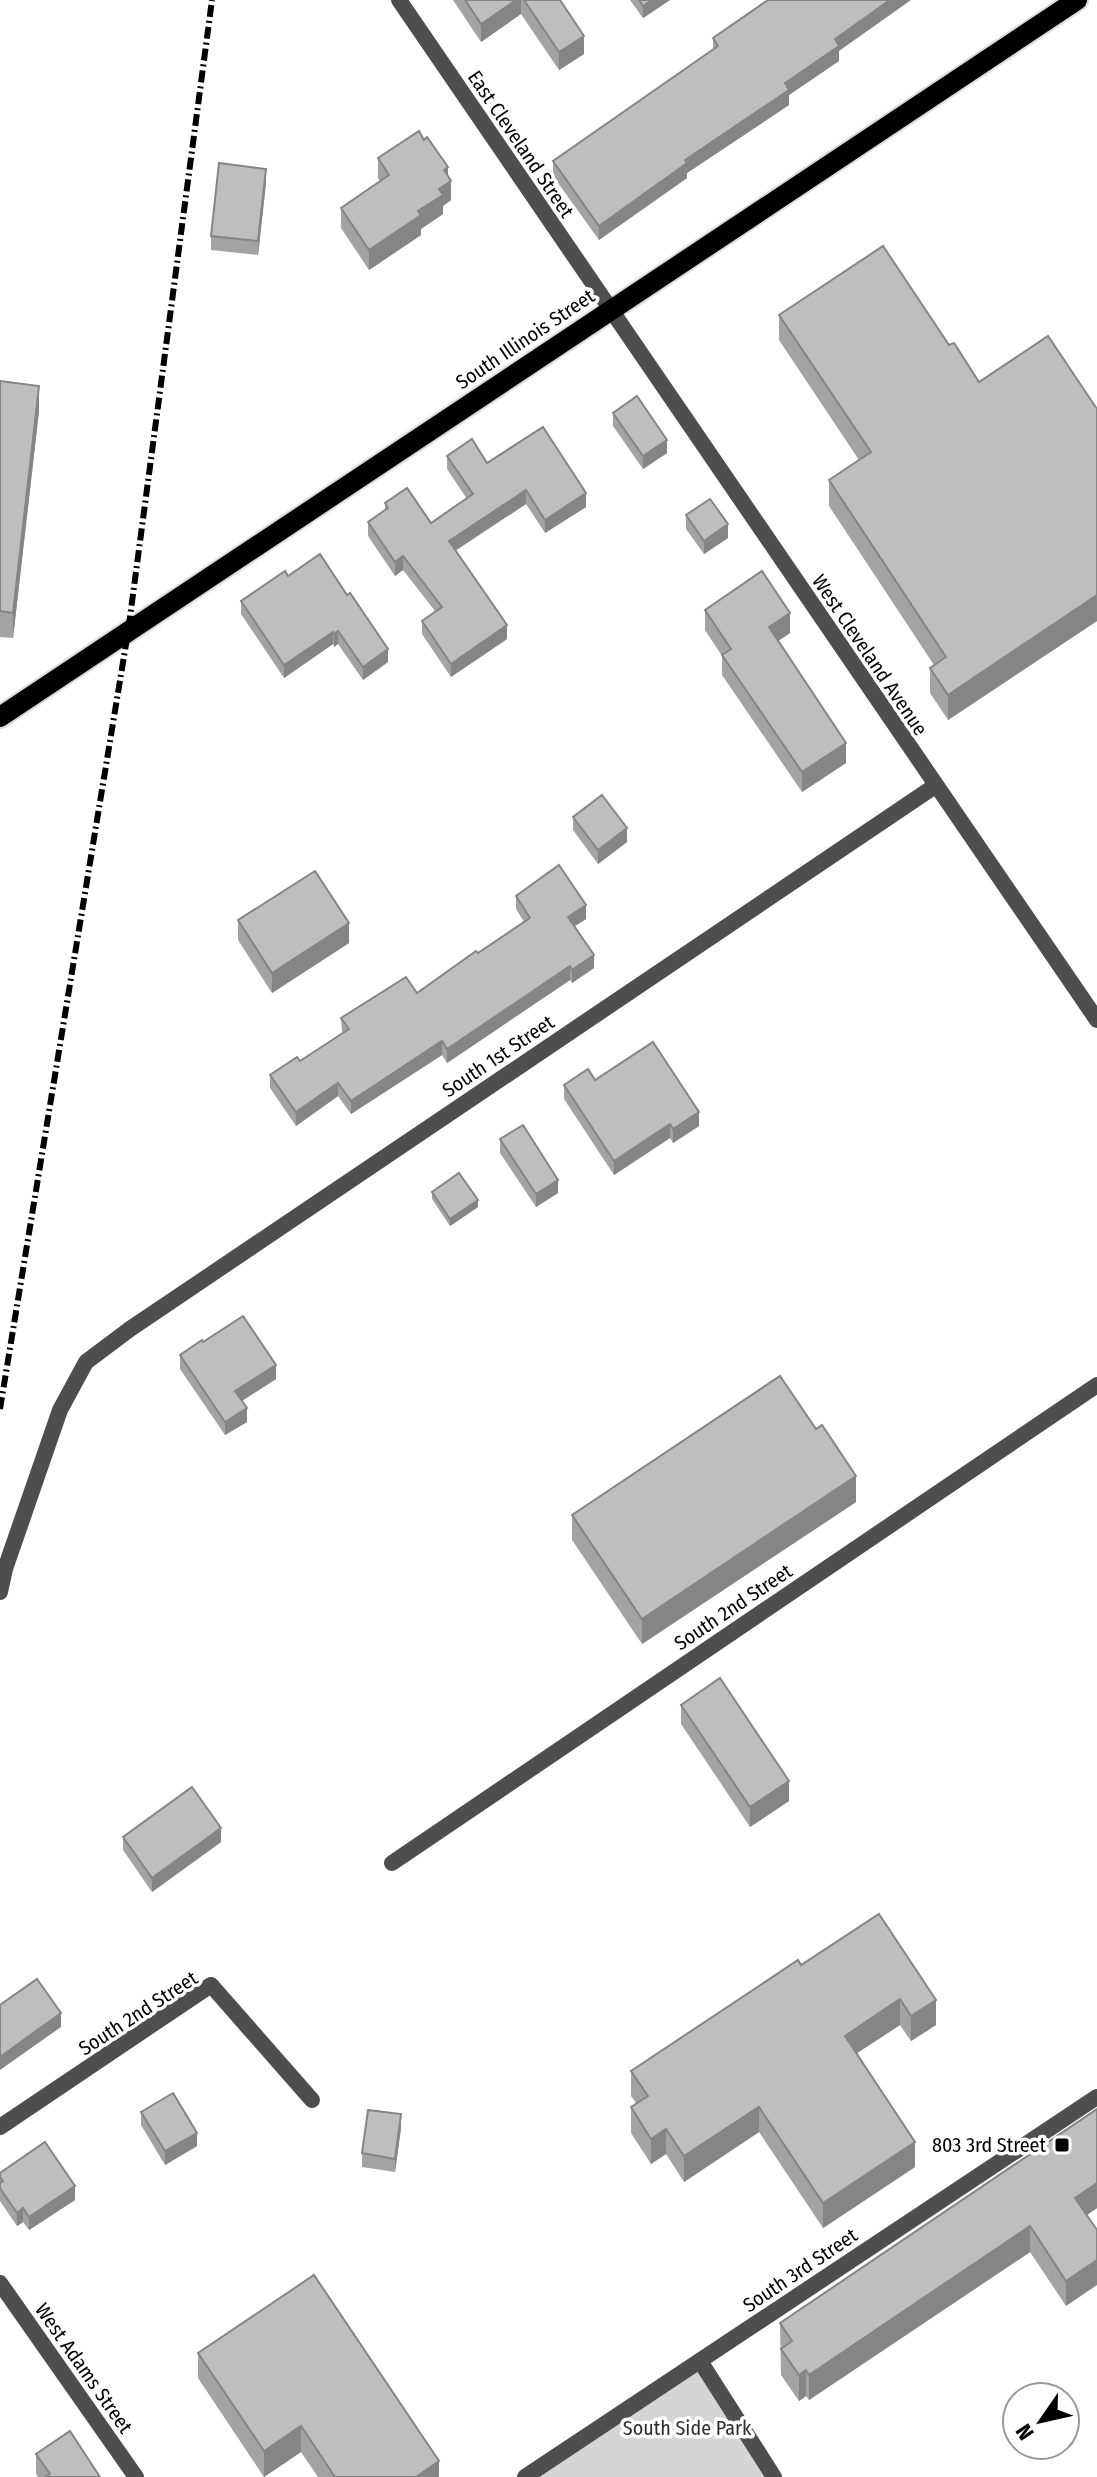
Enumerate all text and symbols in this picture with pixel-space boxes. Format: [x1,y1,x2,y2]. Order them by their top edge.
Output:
street label: East Cleveland Street [463,66,579,223]
street label: South Illinois Street [451,283,599,394]
street label: West Cleveland Avenue [807,570,933,740]
street label: South 1st Street [438,1010,559,1102]
street label: South 2nd Street [670,1559,797,1655]
street label: South 2nd Street [74,1965,202,2060]
place label: 803 3rd Street [932,2133,1046,2157]
marker: 803 3rd Street [1053,2136,1071,2154]
street label: South 3rd Street [738,2223,862,2317]
street label: West Adams Street [30,2298,138,2438]
north arrow [1001,2381,1081,2461]
park label: South Side Park [623,2416,752,2440]
text: N [1010,2419,1040,2445]

